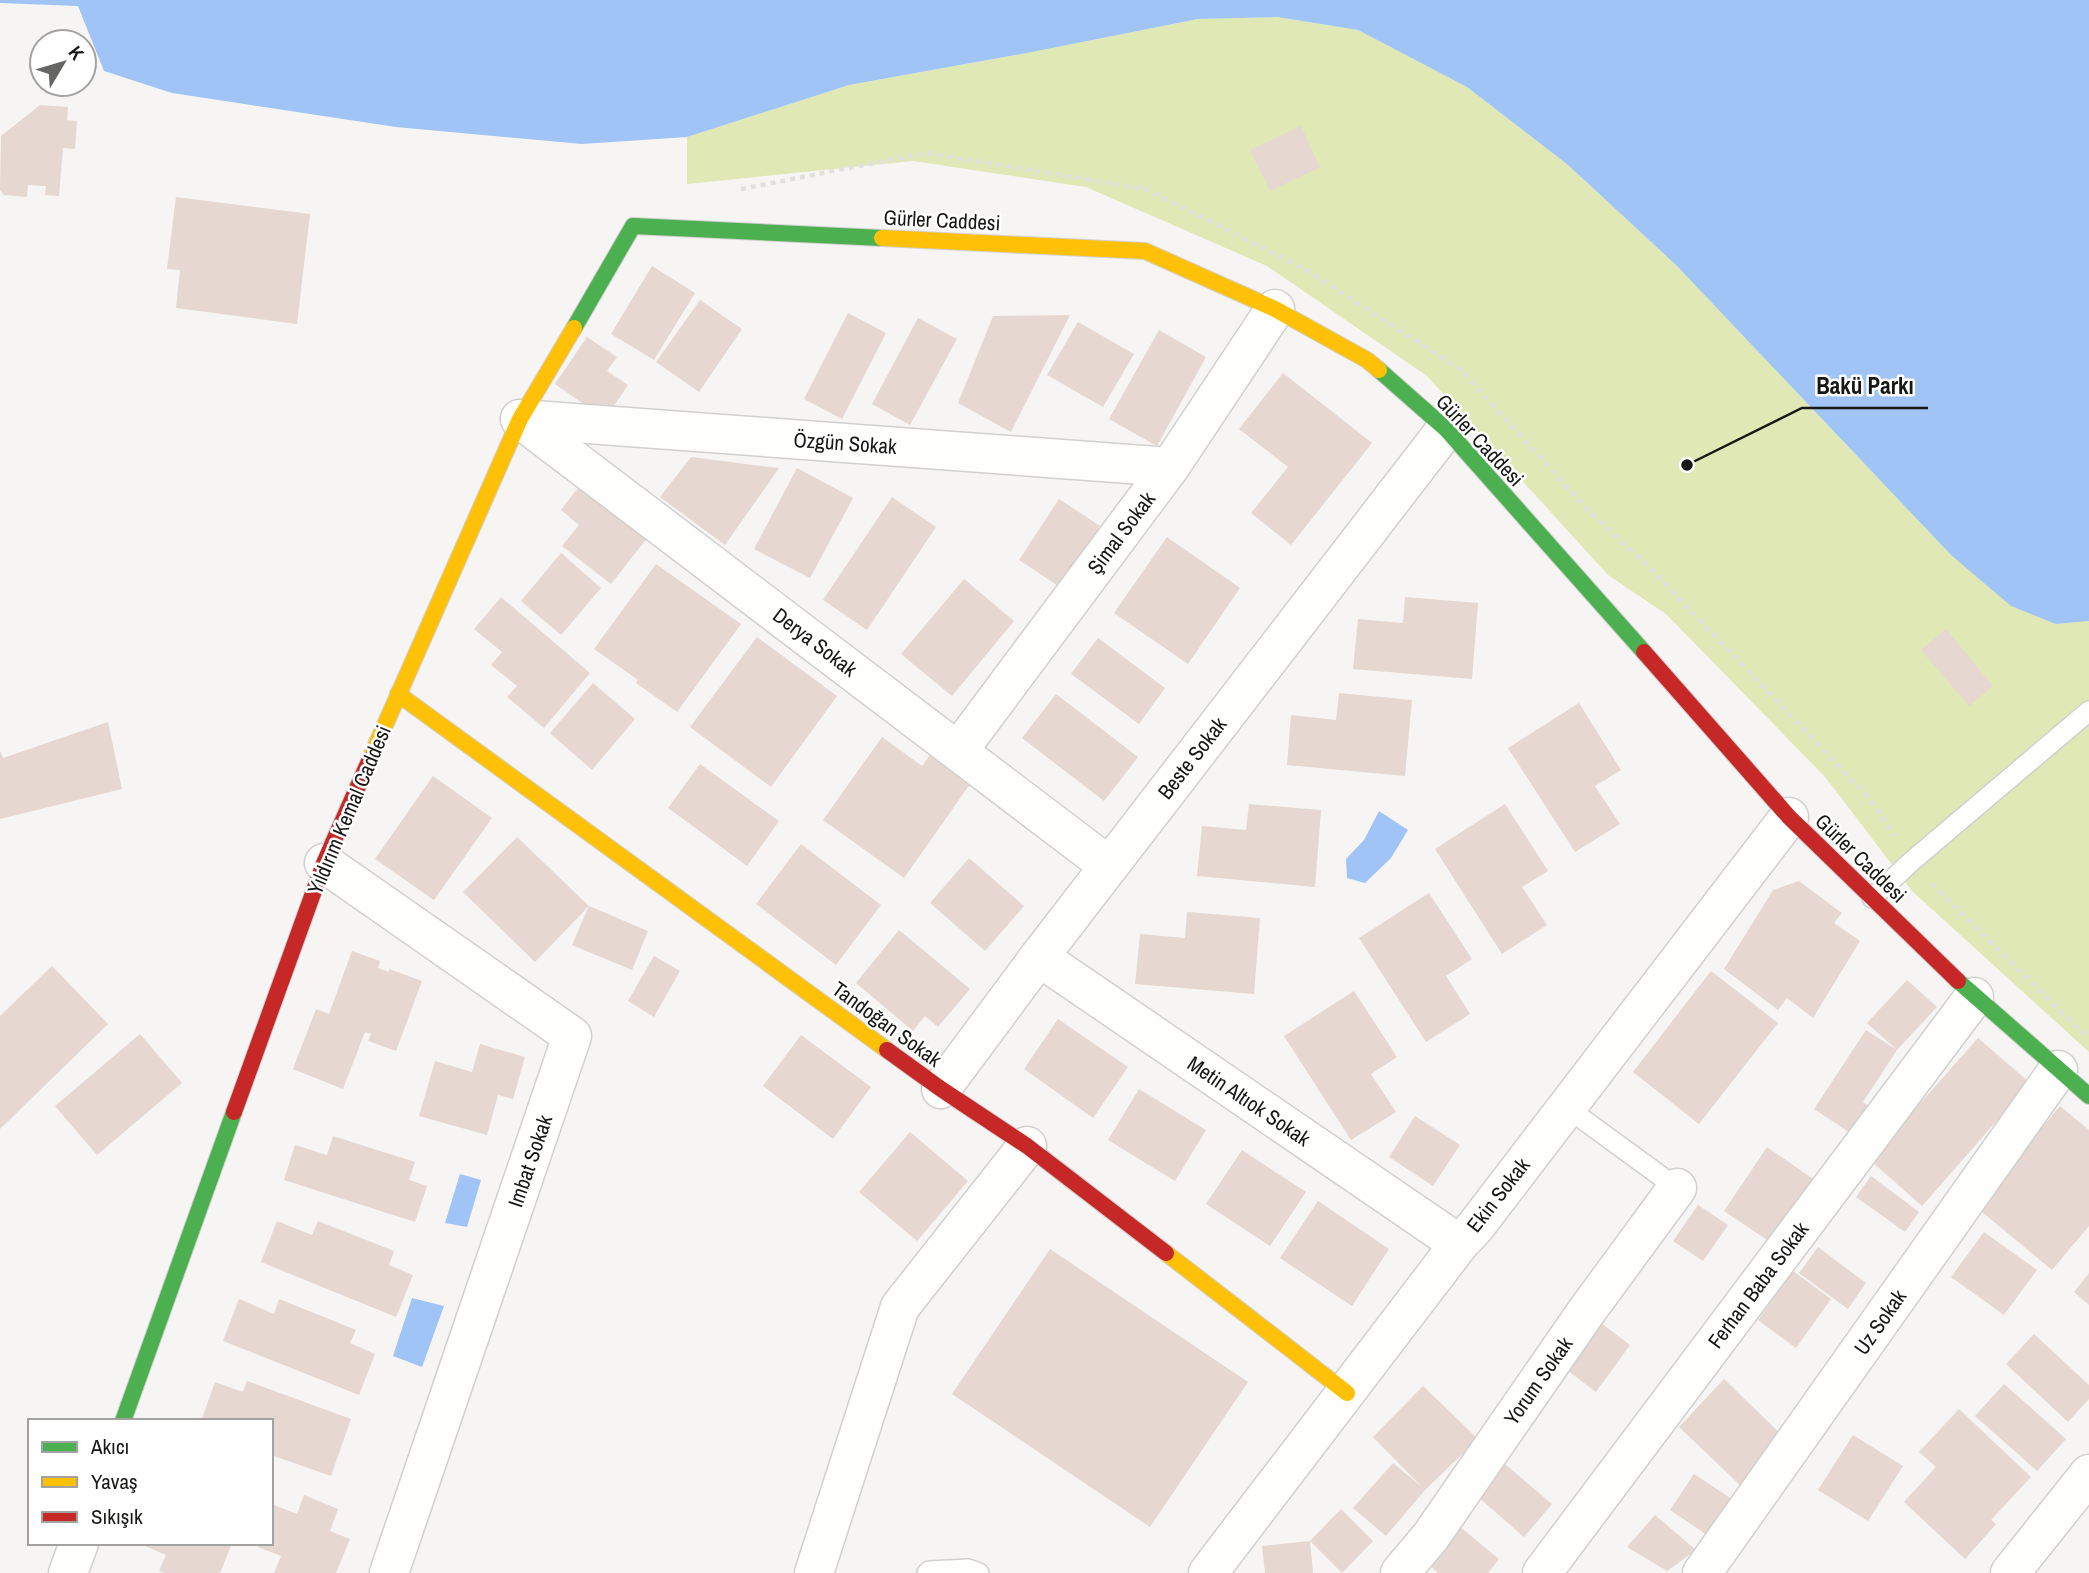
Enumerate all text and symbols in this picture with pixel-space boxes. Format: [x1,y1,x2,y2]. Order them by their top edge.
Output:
north arrow [28,28,98,98]
text: K [63,40,91,66]
street label: Gürler Caddesi [883,202,1001,238]
callout: Bakü Parkı [1802,364,1928,408]
text: Bakü Parkı [1816,370,1914,401]
street label: Gürler Caddesi [1430,387,1530,493]
street label: Özgün Sokak [792,425,898,461]
street label: Şimal Sokak [1080,485,1162,580]
street label: Derya Sokak [767,601,863,683]
street label: Beste Sokak [1151,711,1233,805]
street label: Yıldırım Kemal Caddesi [300,721,398,899]
street label: Gürler Caddesi [1809,807,1913,909]
street label: Tandoğan Sokak [826,974,948,1074]
street label: Metin Altıok Sokak [1182,1049,1317,1153]
street label: Imbat Sokak [501,1111,559,1211]
street label: Ekin Sokak [1460,1151,1536,1238]
street label: Ferhan Baba Sokak [1701,1216,1815,1354]
street label: Uz Sokak [1847,1283,1913,1361]
street label: Yorum Sokak [1497,1331,1579,1431]
legend [28,1419,273,1545]
text: Akıcı [90,1432,129,1461]
text: Yavaş [91,1467,138,1496]
text: Sıkışık [91,1502,143,1531]

